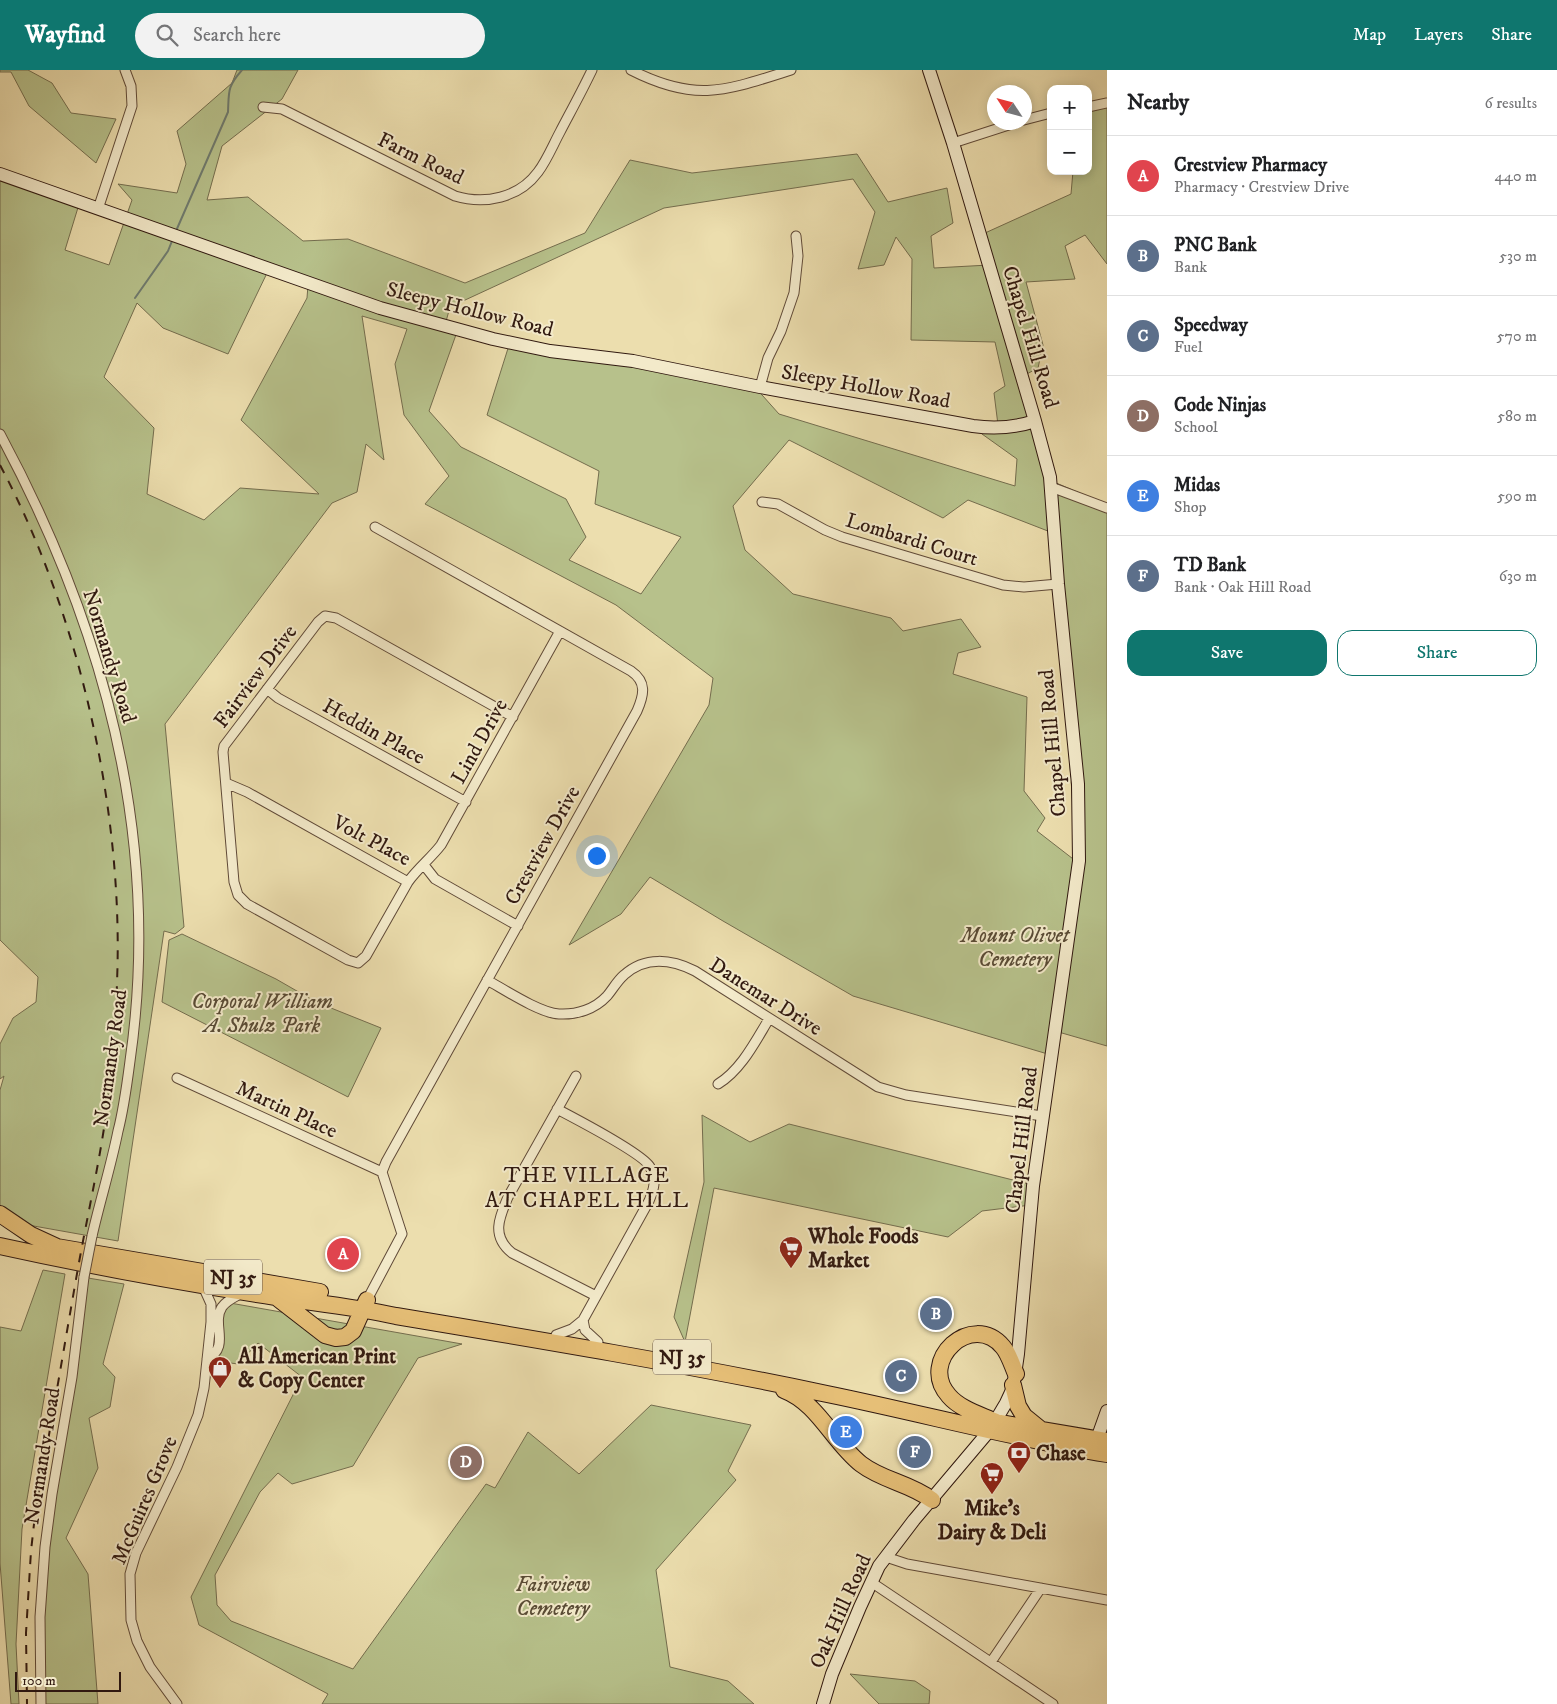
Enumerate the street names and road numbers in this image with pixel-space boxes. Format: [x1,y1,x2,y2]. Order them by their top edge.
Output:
street label: Farm Road [373,127,468,191]
street label: Chapel Hill Road [996,263,1064,412]
street label: Sleepy Hollow Road [384,277,556,343]
street label: Sleepy Hollow Road [779,359,953,415]
street label: Lombardi Court [842,508,981,572]
street label: Normandy Road [76,586,142,727]
street label: Fairview Drive [208,620,303,733]
street label: Chapel Hill Road [1034,668,1072,818]
street label: Heddin Place [318,693,429,771]
street label: Lind Drive [446,694,514,789]
street label: Crestview Drive [499,781,586,910]
street label: Volt Place [327,809,415,872]
street label: Danemar Drive [704,952,827,1042]
street label: Normandy Road [88,987,134,1129]
street label: Chapel Hill Road [1000,1065,1044,1215]
street label: Martin Place [232,1075,342,1145]
road number: NJ 35 [204,1260,262,1294]
road number: NJ 35 [653,1340,711,1374]
street label: Normandy Road [19,1385,67,1527]
street label: McGuires Grove [106,1432,184,1568]
street label: Oak Hill Road [804,1550,878,1673]

